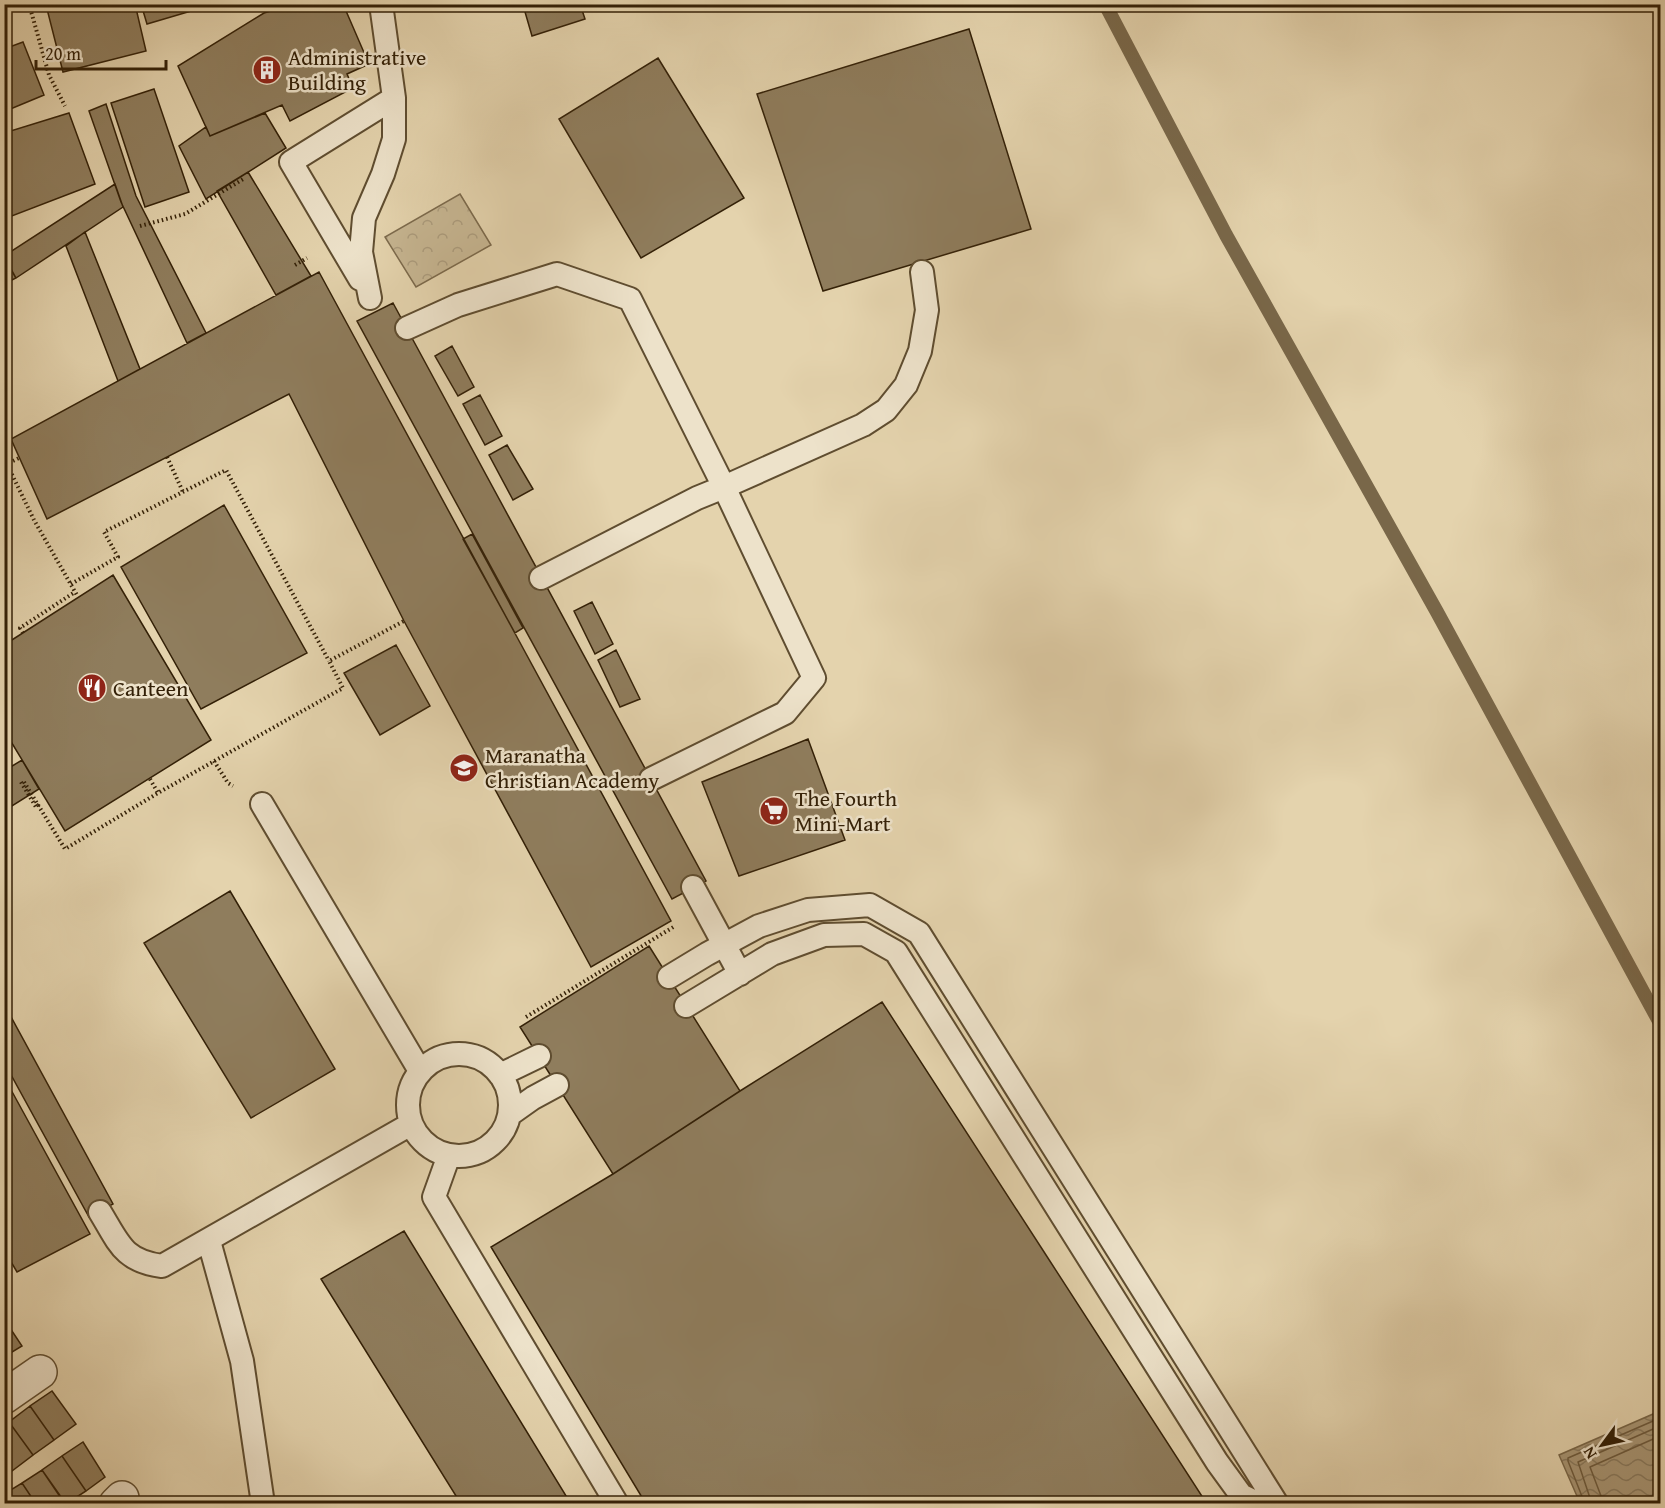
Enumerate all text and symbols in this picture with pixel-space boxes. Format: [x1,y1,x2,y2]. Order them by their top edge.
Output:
scale bar [36,33,166,71]
text: 20 m [45,40,81,67]
place label: Administrative Building [288,41,426,98]
building icon: Administrative Building [251,54,283,86]
restaurant icon: Canteen [76,672,108,704]
place label: Canteen [113,672,189,704]
place label: Maranatha Christian Academy [485,739,659,796]
school or university icon: Maranatha Christian Academy [448,752,480,784]
place label: The Fourth Mini-Mart [795,782,898,839]
supermarket icon: The Fourth Mini-Mart [758,795,790,827]
north arrow [1572,1415,1632,1475]
text: N [1576,1442,1602,1464]

